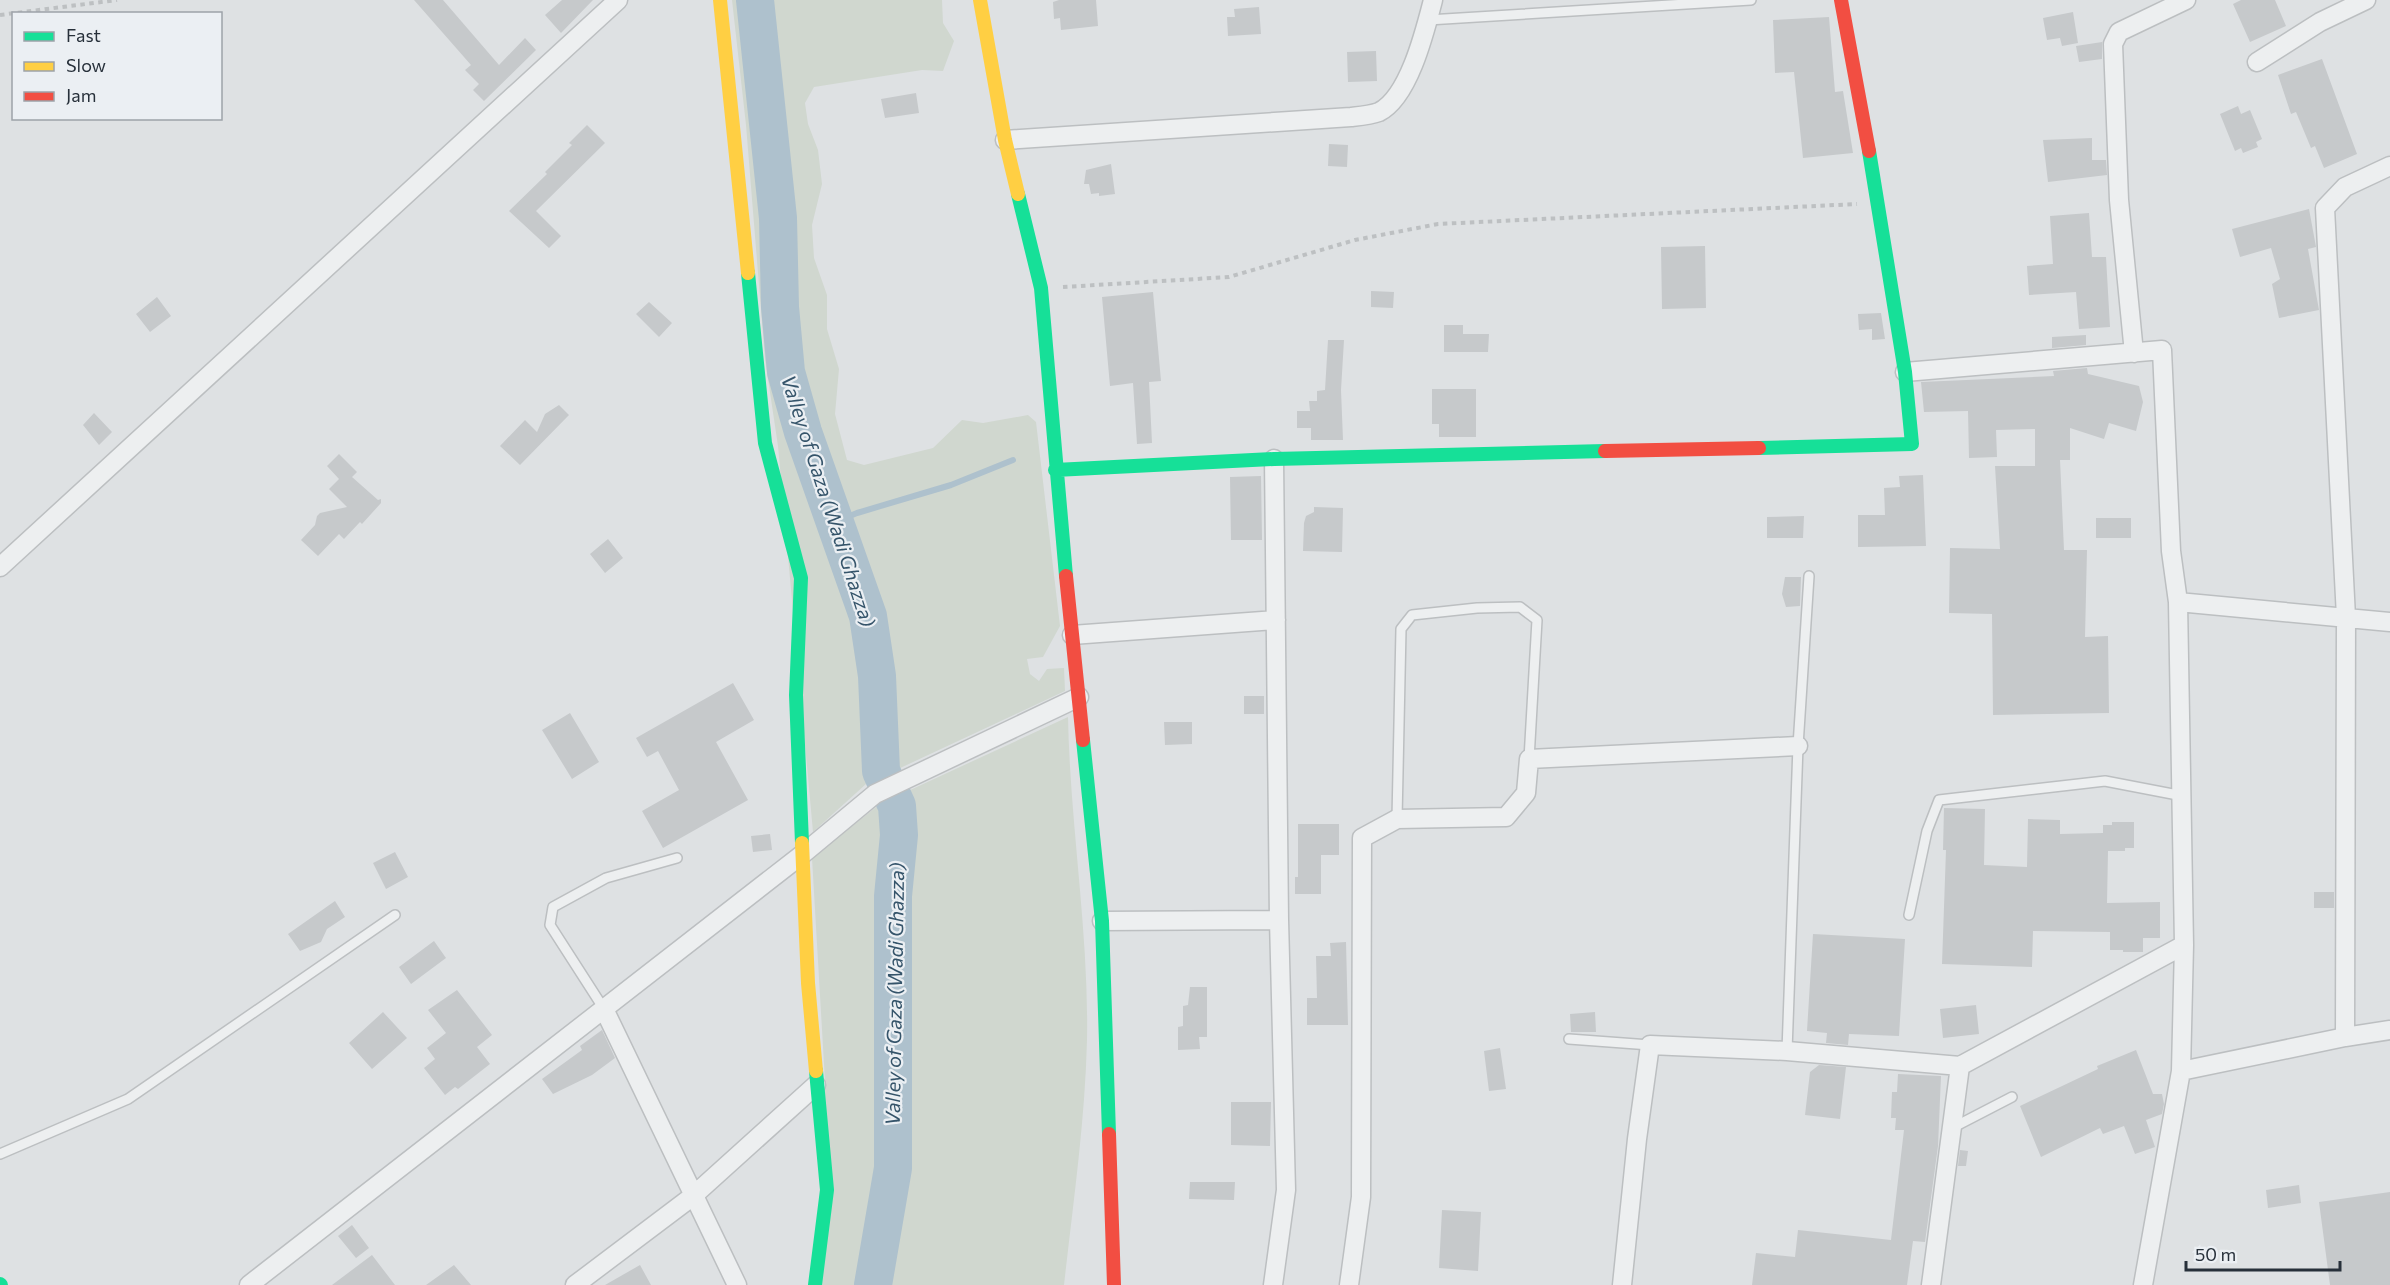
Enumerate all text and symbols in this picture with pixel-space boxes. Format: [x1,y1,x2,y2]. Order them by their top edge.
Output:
legend [12,12,222,120]
text: Fast [66,24,101,46]
text: Slow [66,54,106,76]
text: Jam [66,84,96,106]
water label: Valley of Gaza (Wadi Ghazza) [777,372,881,630]
water label: Valley of Gaza (Wadi Ghazza) [880,862,908,1126]
scale bar [2186,1234,2340,1272]
text: 50 m [2195,1243,2236,1265]

